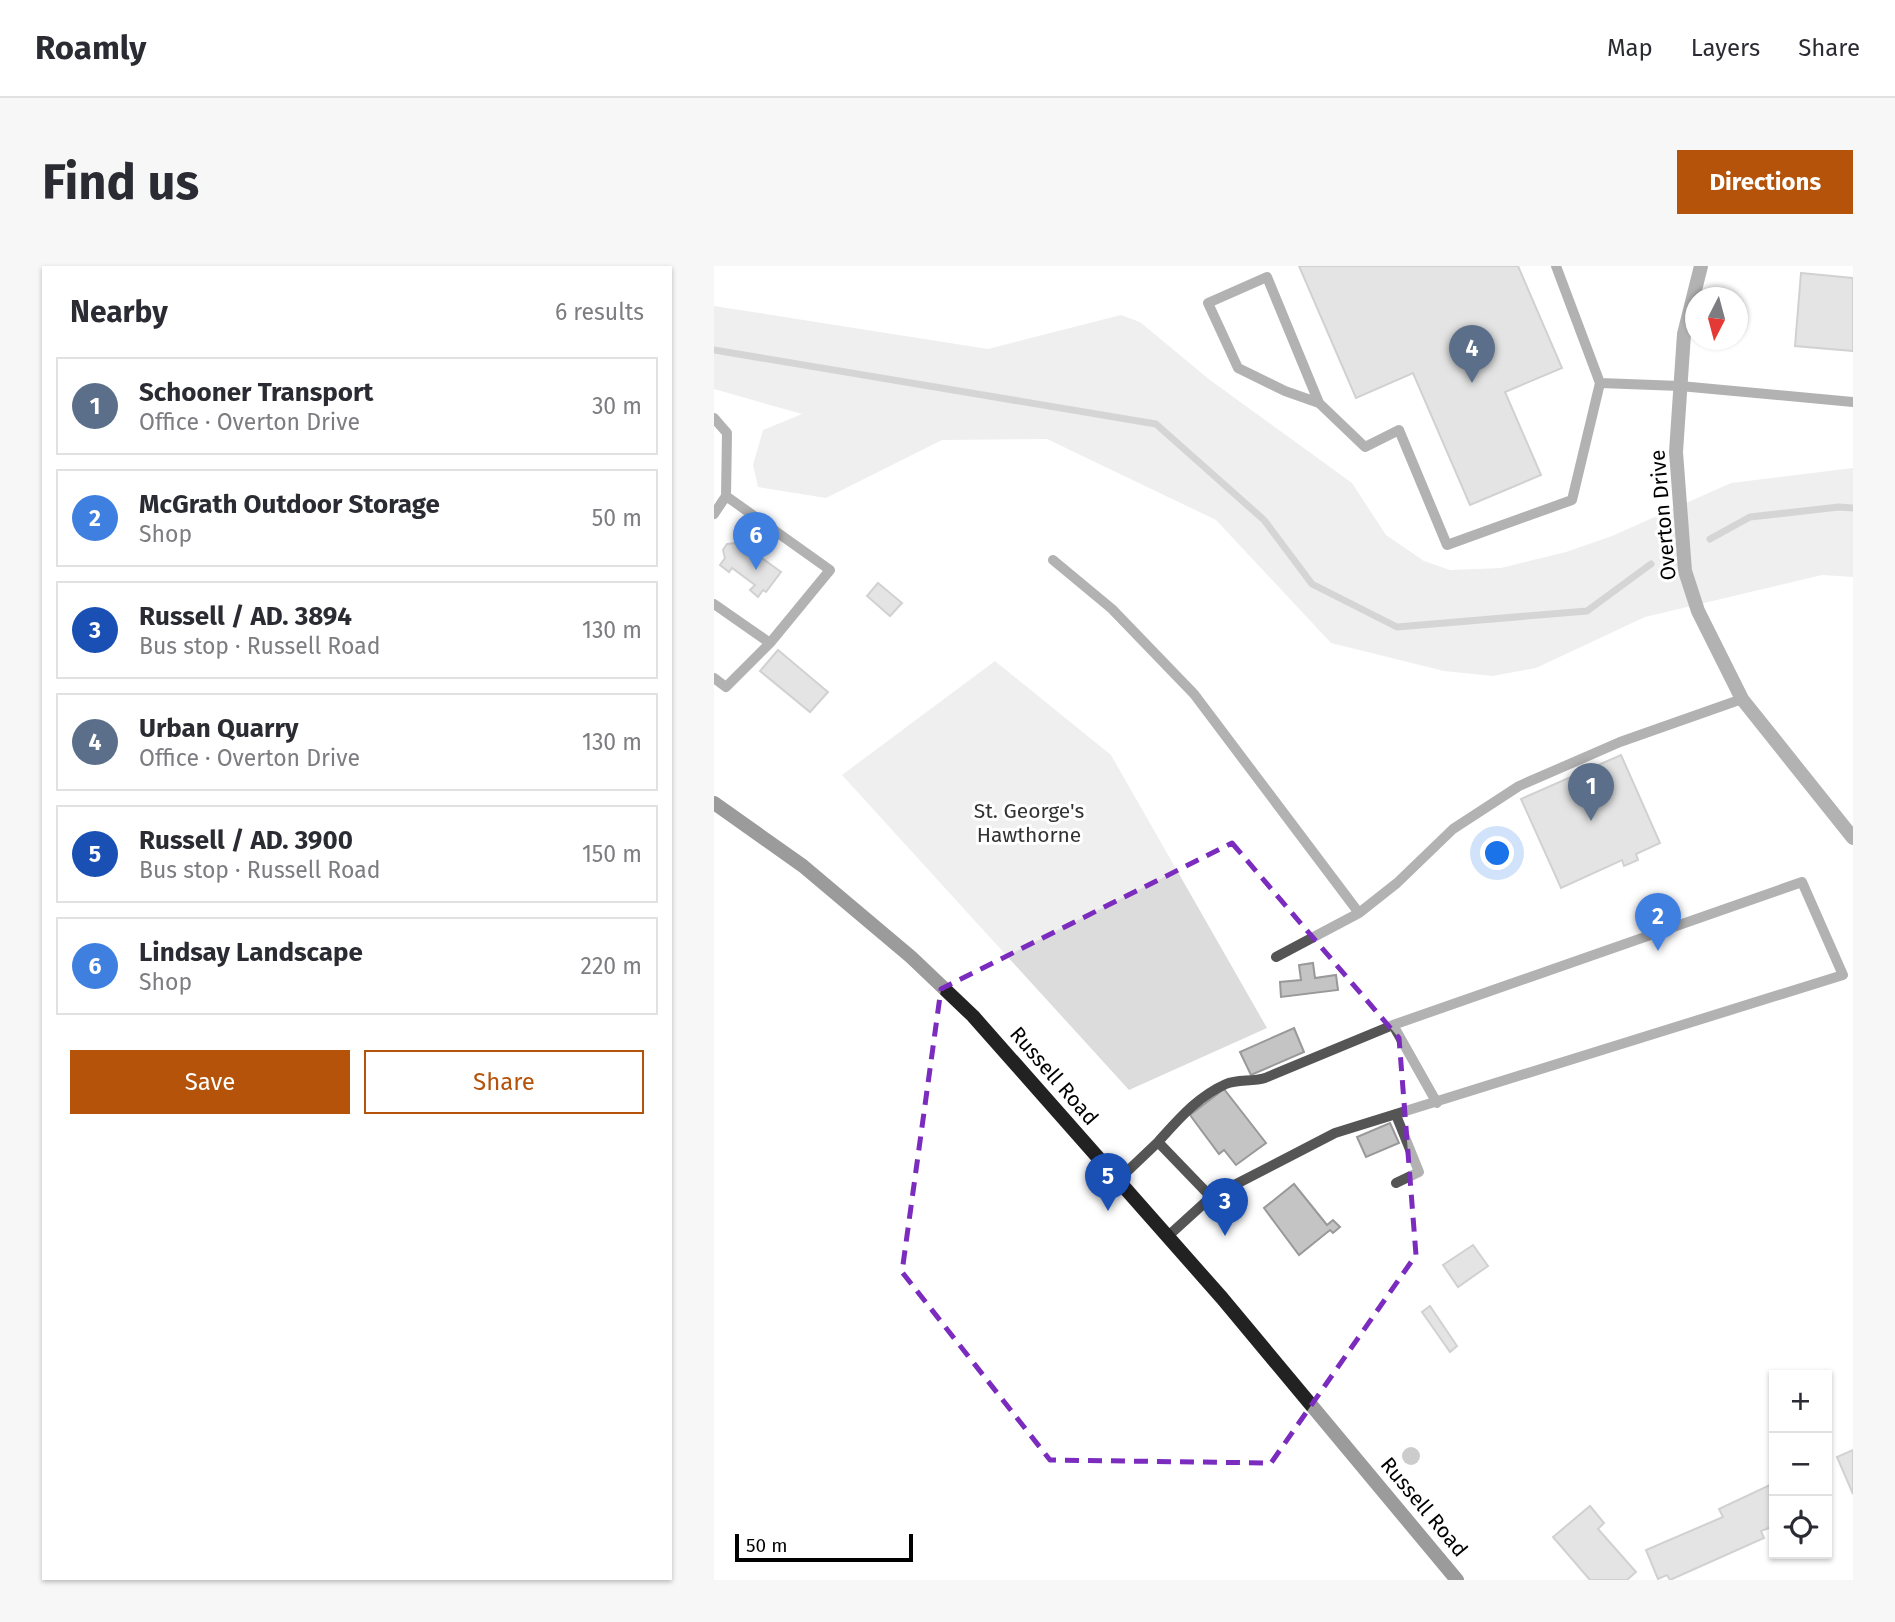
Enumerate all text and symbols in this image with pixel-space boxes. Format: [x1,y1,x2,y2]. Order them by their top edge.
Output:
text: Roamly [35,28,146,68]
text: Map [1607,34,1653,62]
text: Layers [1691,34,1760,62]
text: Share [1798,34,1860,62]
button: Directions [1677,150,1853,214]
text: Find us [42,153,199,212]
north arrow [1685,287,1748,350]
text: Nearby [70,294,168,330]
text: 6 results [555,298,644,326]
pin: 4 [1449,325,1495,383]
text: Schooner Transport [139,377,373,408]
text: 1 [90,392,100,420]
text: 30 m [592,392,642,420]
text: Office · Overton Drive [139,408,360,436]
street label: Overton Drive [1644,449,1682,581]
text: McGrath Outdoor Storage [139,489,440,520]
text: 2 [89,504,101,532]
text: 50 m [592,504,642,532]
pin: 6 [733,512,779,570]
text: Shop [139,520,192,548]
text: Russell / AD. 3894 [139,601,352,632]
text: 3 [89,616,101,644]
text: 130 m [582,616,642,644]
text: Bus stop · Russell Road [139,632,380,660]
text: Urban Quarry [139,713,298,744]
text: 4 [89,728,102,756]
text: 130 m [582,728,642,756]
text: Office · Overton Drive [139,744,360,772]
pin: 1 [1568,763,1614,821]
park label: St. George's Hawthorne [974,798,1084,848]
text: Russell / AD. 3900 [139,825,353,856]
your location [1480,836,1514,870]
text: 5 [89,840,101,868]
text: 150 m [582,840,642,868]
text: Bus stop · Russell Road [139,856,380,884]
pin: 2 [1635,893,1681,951]
text: Lindsay Landscape [139,937,363,968]
text: 6 [89,952,101,980]
text: 220 m [581,952,642,980]
text: Shop [139,968,192,996]
street label: Russell Road [1004,1021,1104,1131]
button: Save [70,1050,350,1114]
button: Share [364,1050,644,1114]
pin: 5 [1085,1153,1131,1211]
pin: 3 [1202,1178,1248,1236]
map controls [1769,1370,1832,1559]
button: + [1769,1370,1832,1433]
button: − [1769,1433,1832,1496]
street label: Russell Road [1375,1452,1473,1562]
button: locate [1769,1496,1832,1559]
scale bar [735,1531,914,1563]
text: 50 m [746,1534,787,1557]

